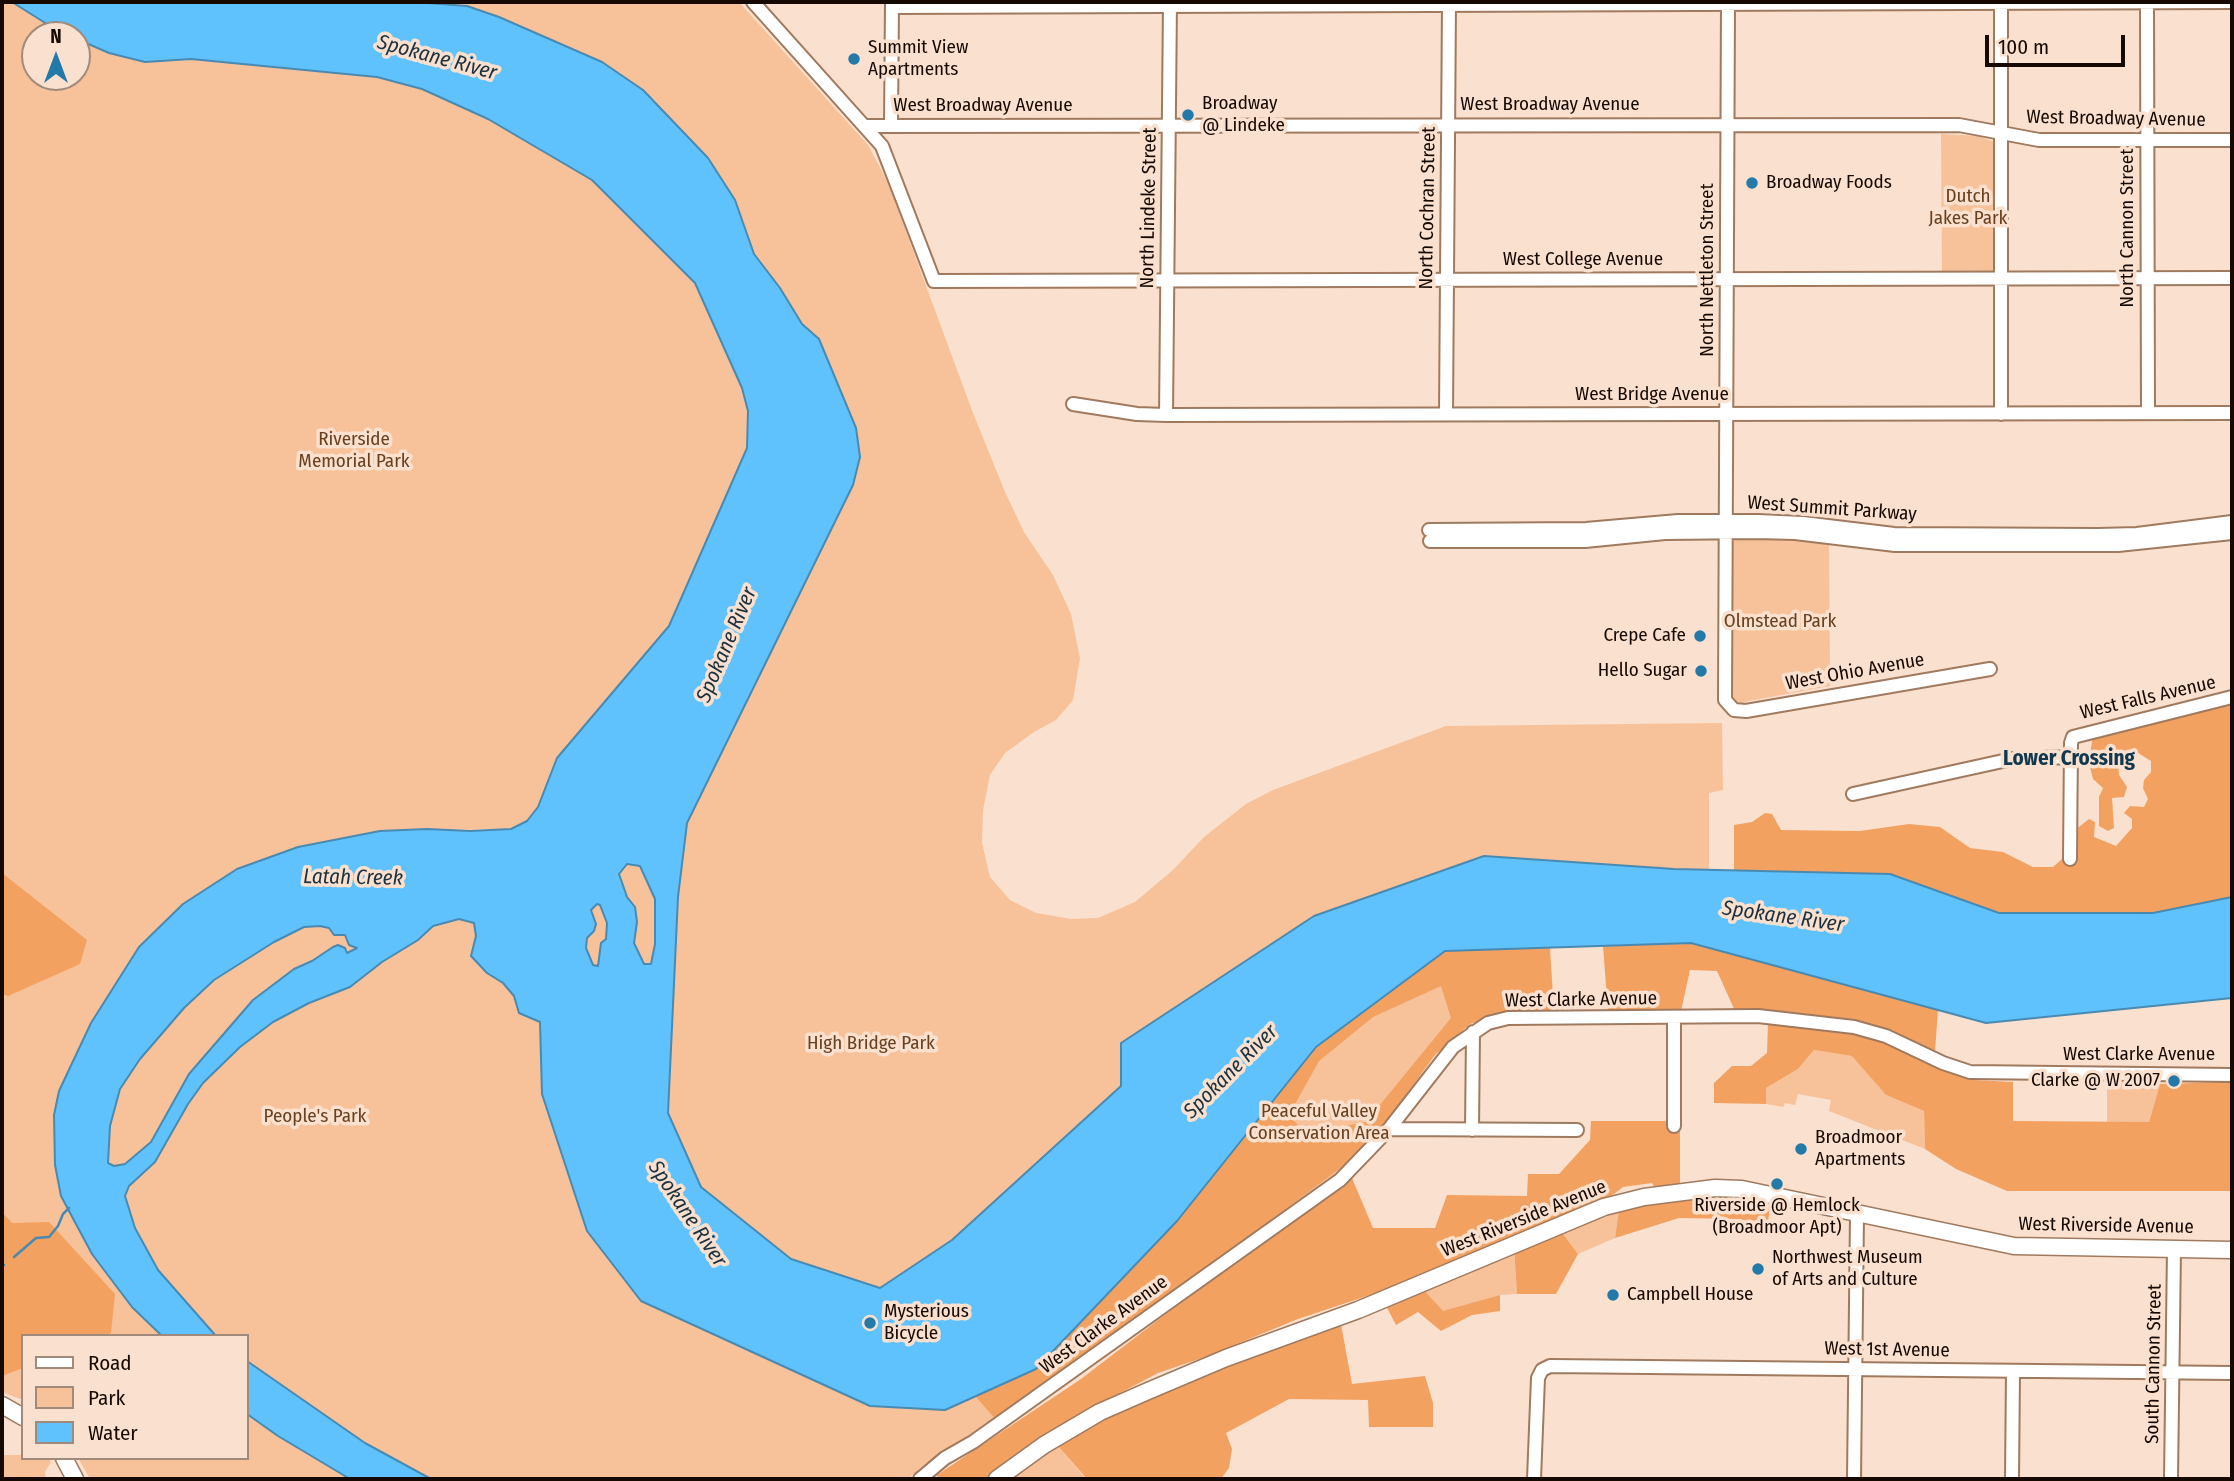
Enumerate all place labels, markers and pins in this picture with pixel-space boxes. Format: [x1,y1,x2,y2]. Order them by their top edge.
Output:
place label: Summit View Apartments [868,37,968,81]
marker: Summit View Apartments [846,51,862,67]
place label: Broadway @ Lindeke [1202,93,1285,137]
marker: Broadway @ Lindeke [1180,107,1196,123]
place label: Broadway Foods [1766,172,1892,194]
marker: Broadway Foods [1744,175,1760,191]
place label: Crepe Cafe [1603,625,1686,647]
marker: Crepe Cafe [1692,628,1708,644]
place label: Hello Sugar [1598,660,1687,682]
marker: Hello Sugar [1693,663,1709,679]
place label: Clarke @ W 2007 [2031,1070,2160,1092]
marker: Clarke @ W 2007 [2166,1073,2182,1089]
place label: Broadmoor Apartments [1815,1127,1905,1171]
marker: Broadmoor Apartments [1793,1141,1809,1157]
marker: Riverside @ Hemlock (Broadmoor Apt) [1769,1176,1785,1192]
place label: Riverside @ Hemlock (Broadmoor Apt) [1694,1195,1860,1239]
place label: Northwest Museum of Arts and Culture [1772,1247,1922,1291]
marker: Northwest Museum of Arts and Culture [1750,1261,1766,1277]
place label: Campbell House [1627,1284,1753,1306]
marker: Campbell House [1605,1287,1621,1303]
place label: Mysterious Bicycle [884,1301,969,1345]
marker: Mysterious Bicycle [862,1315,878,1331]

